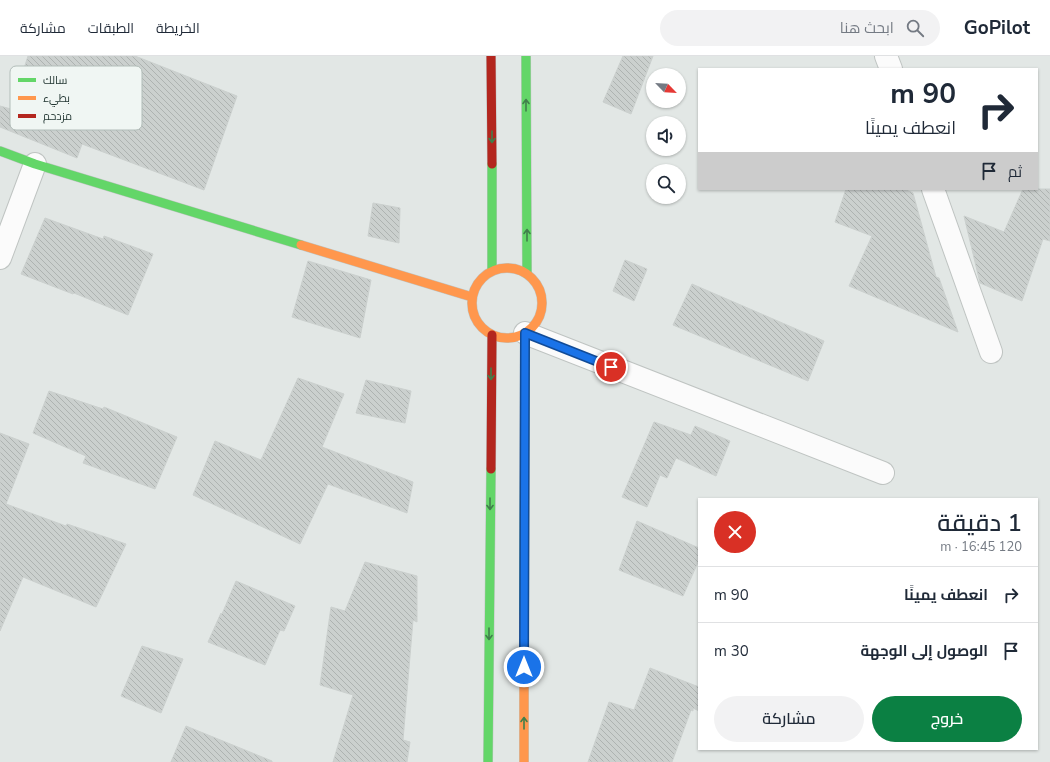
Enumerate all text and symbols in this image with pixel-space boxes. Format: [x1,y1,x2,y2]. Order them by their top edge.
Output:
search box [660,10,940,46]
text: GoPilot [964,15,1030,41]
icon: search [904,17,926,39]
text: ابحث هنا [840,18,894,38]
text: مشاركة [20,19,66,38]
text: الطبقات [88,19,134,38]
text: الخريطة [156,19,200,38]
legend [10,66,142,130]
north arrow [646,68,686,108]
map controls [646,68,686,204]
text: سالك [43,73,67,88]
text: 90 m [890,75,956,113]
icon: right [970,84,1022,136]
text: بطيء [43,91,70,107]
one-way arrow [522,99,530,112]
text: مزدحم [43,109,72,124]
button: sound [646,116,686,156]
text: انعطف يمينًا [865,116,956,140]
one-way arrow [488,130,495,143]
icon: arrive [978,160,1000,182]
text: ثم [1008,162,1022,182]
button: search [646,164,686,204]
one-way arrow [523,229,531,242]
pin [594,350,628,384]
icon: arrive [600,356,622,378]
one-way arrow [488,367,495,380]
one-way arrow [486,497,494,510]
text: 1 دقيقة [937,507,1022,539]
button: close [714,511,756,553]
text: 120 m · 16:45 [940,538,1022,556]
icon: right [1000,584,1022,606]
text: 90 m [714,585,749,605]
text: انعطف يمينًا [904,585,988,605]
one-way arrow [485,627,493,640]
icon: arrive [1000,640,1022,662]
text: 30 m [714,641,749,661]
text: الوصول إلى الوجهة [860,641,988,661]
position arrow [503,646,545,688]
button: مشاركة [714,696,864,742]
button: خروج [872,696,1022,742]
one-way arrow [520,717,528,730]

